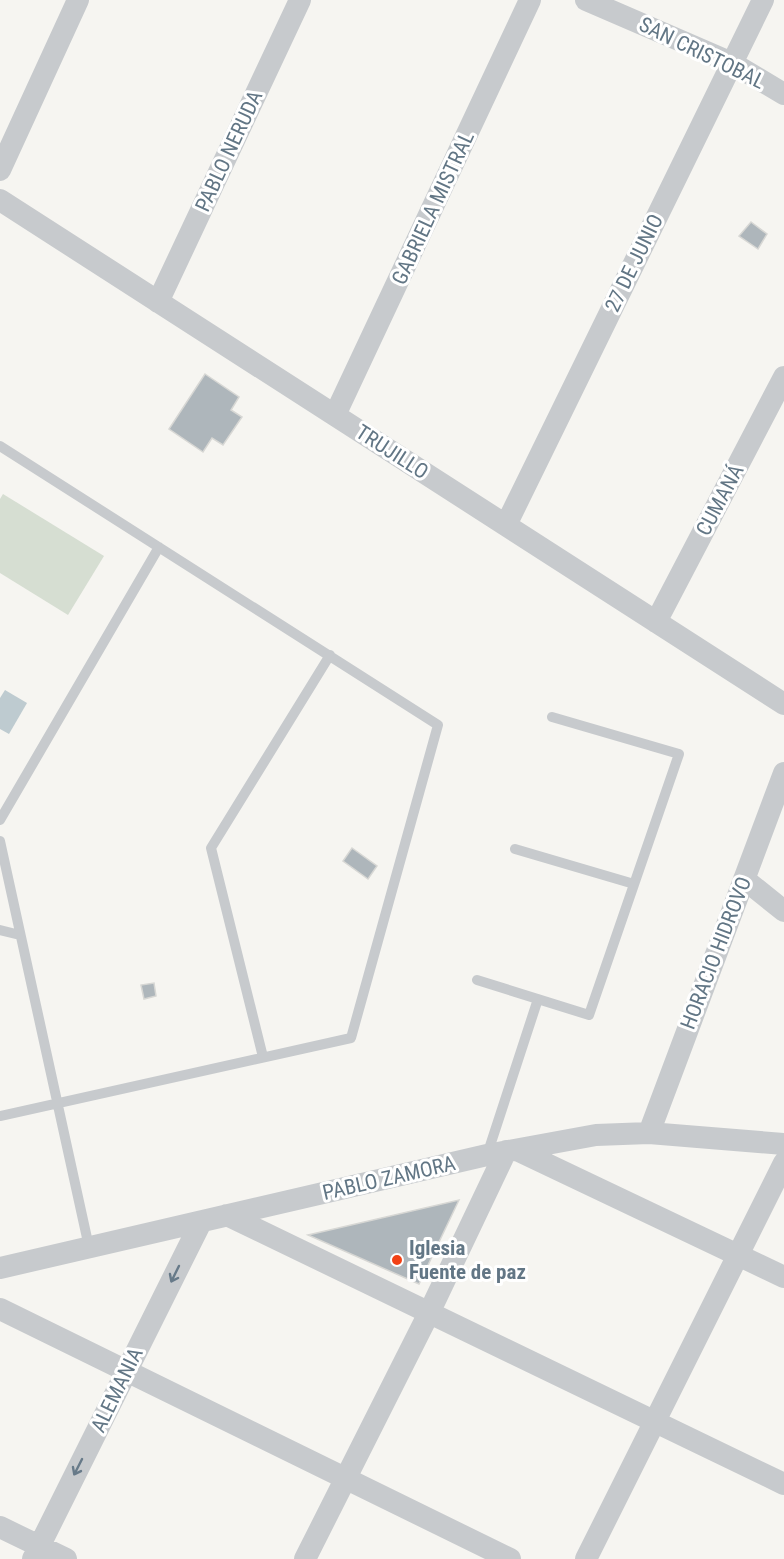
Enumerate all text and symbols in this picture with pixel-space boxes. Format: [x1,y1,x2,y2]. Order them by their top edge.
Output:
street label: SAN CRISTOBAL [635,12,769,94]
street label: PABLO NERUDA [190,87,268,215]
street label: GABRIELA MISTRAL [387,128,479,288]
street label: 27 DE JUNIO [600,210,668,316]
street label: TRUJILLO [351,420,433,484]
street label: CUMANÁ [691,460,749,540]
street label: HORACIO HIDROVO [676,873,756,1033]
street label: PABLO ZAMORA [320,1151,458,1205]
place label: Iglesia Fuente de paz [409,1236,526,1284]
marker: Iglesia Fuente de paz [390,1253,404,1267]
one-way arrow [168,1265,180,1283]
street label: ALEMANIA [86,1344,148,1436]
one-way arrow [72,1458,84,1476]

